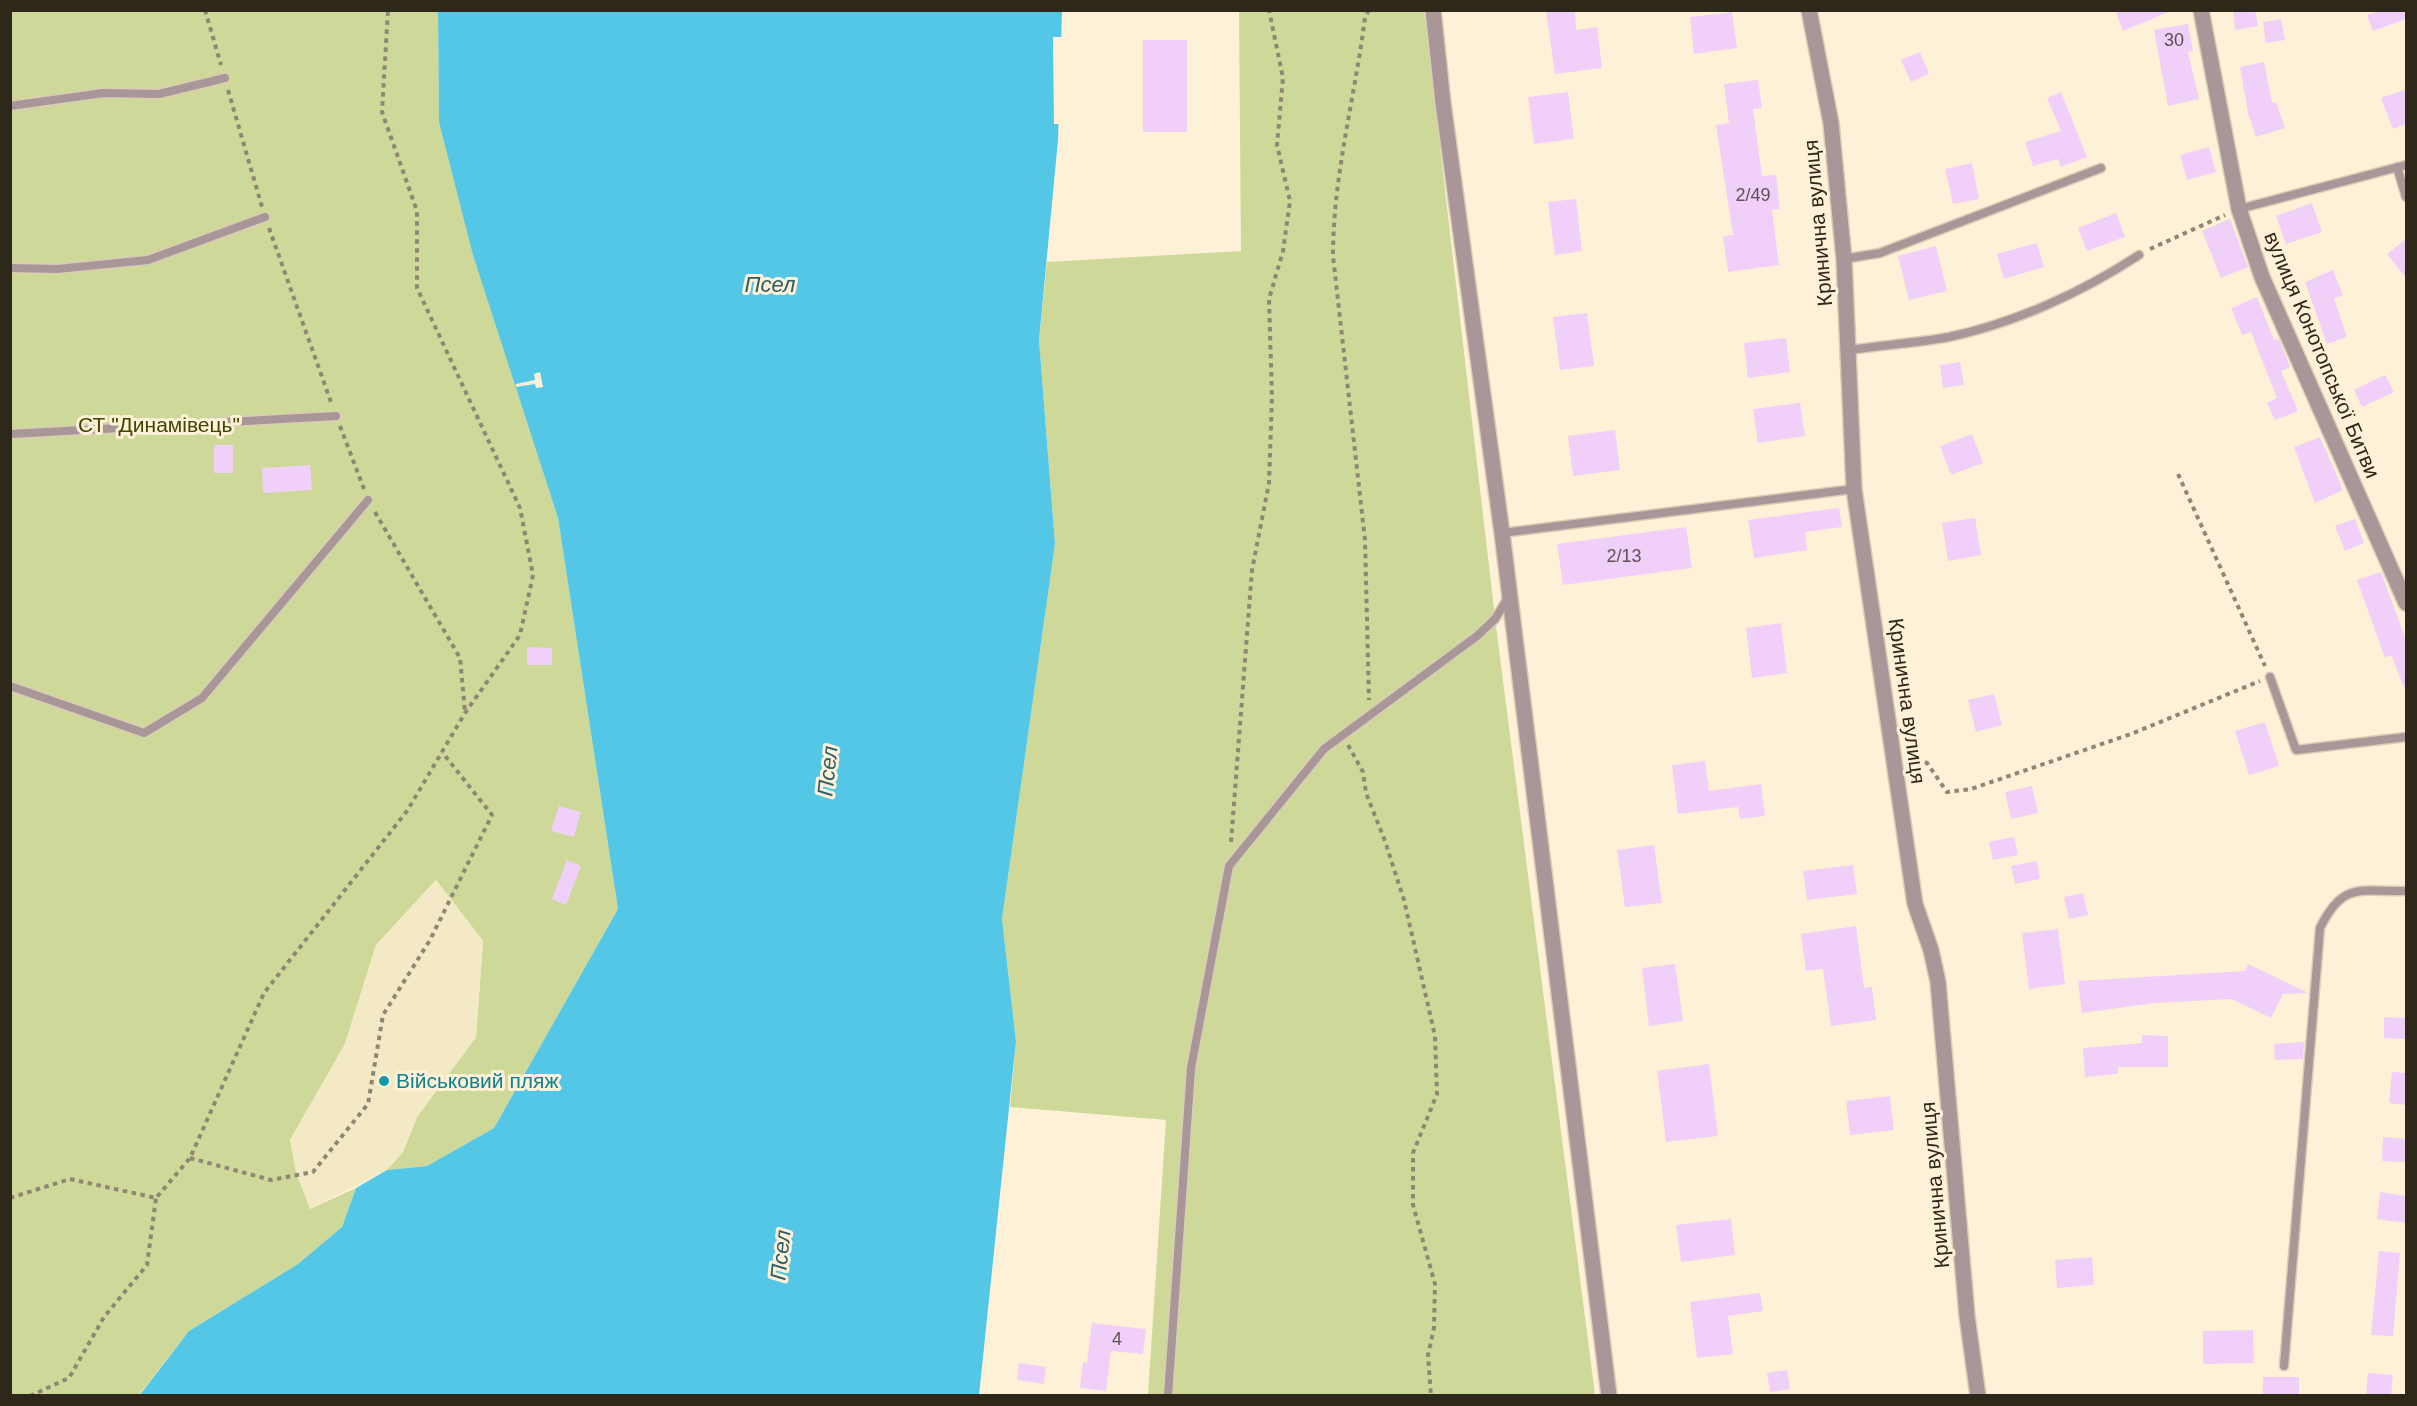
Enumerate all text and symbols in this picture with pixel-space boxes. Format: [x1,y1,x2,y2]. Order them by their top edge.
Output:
house number: 30 [2164,30,2184,50]
street label: Кринична вулиця [1799,139,1836,307]
house number: 2/49 [1735,185,1771,205]
street label: вулиця Конотопської Битви [2260,228,2385,481]
water label: Псел [745,272,795,297]
park label: СТ "Динамівець" [78,413,240,436]
house number: 2/13 [1606,546,1642,566]
street label: Кринична вулиця [1884,617,1931,785]
water label: Псел [812,744,843,798]
place label: Військовий пляж [396,1069,558,1092]
marker: Військовий пляж [377,1074,391,1088]
street label: Кринична вулиця [1916,1101,1953,1269]
water label: Псел [765,1228,796,1282]
house number: 4 [1112,1329,1122,1349]

